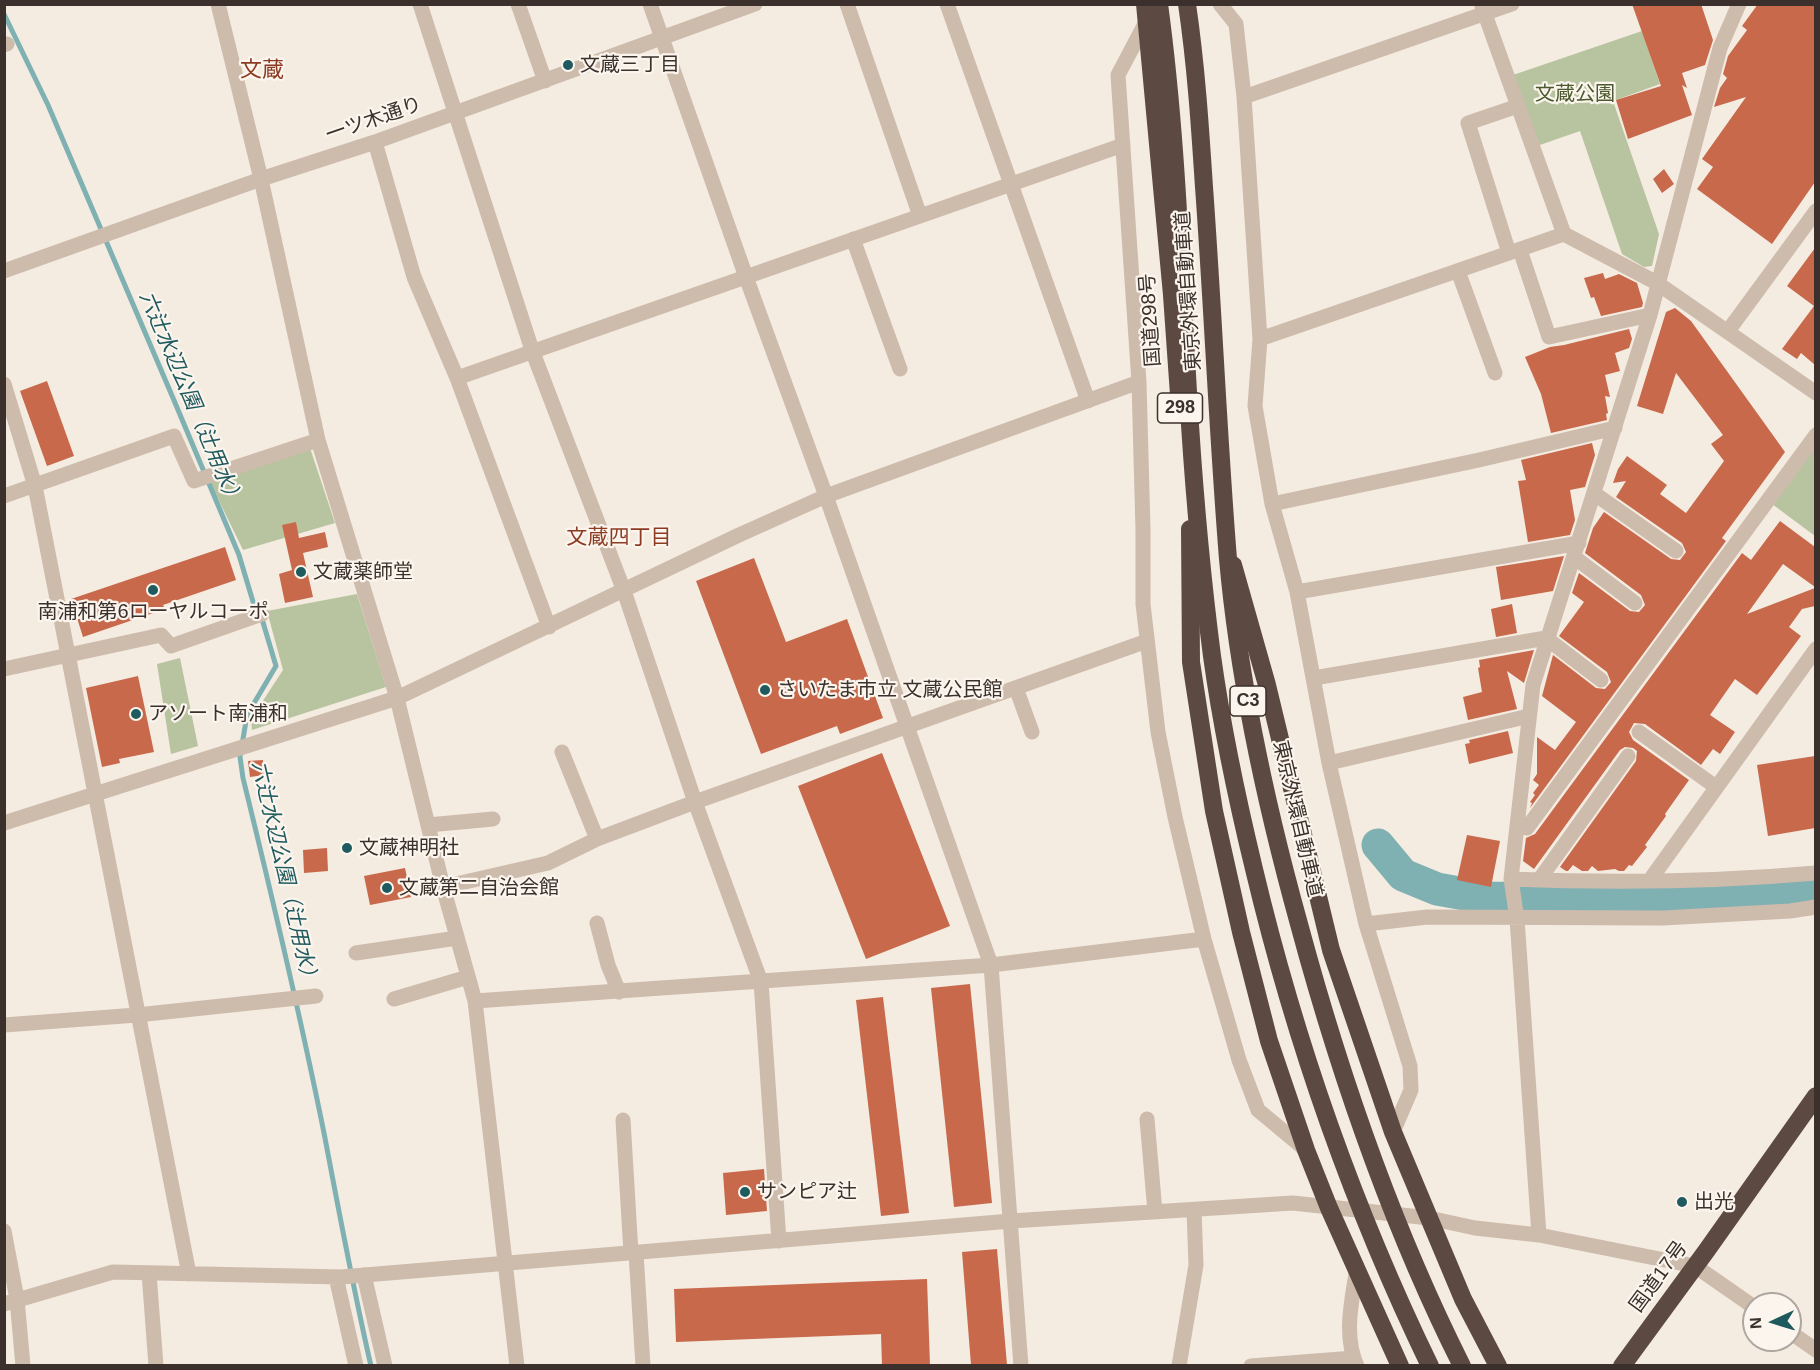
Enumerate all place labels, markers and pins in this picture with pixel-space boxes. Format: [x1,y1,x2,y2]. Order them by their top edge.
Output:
place label: 文蔵三丁目 [580,53,680,77]
marker: 文蔵三丁目 [561,58,575,72]
place label: 文蔵薬師堂 [313,560,413,584]
marker: 文蔵薬師堂 [294,565,308,579]
marker: 南浦和第6ローヤルコーポ [146,583,160,597]
place label: 南浦和第6ローヤルコーポ [37,600,269,624]
place label: さいたま市立 文蔵公民館 [777,678,1003,702]
marker: さいたま市立 文蔵公民館 [758,683,772,697]
place label: アソート南浦和 [148,702,288,726]
marker: アソート南浦和 [129,707,143,721]
place label: 文蔵神明社 [359,836,459,860]
marker: 文蔵神明社 [340,841,354,855]
place label: 文蔵第二自治会館 [399,876,559,900]
marker: 文蔵第二自治会館 [380,881,394,895]
place label: サンピア辻 [757,1180,857,1204]
marker: サンピア辻 [738,1185,752,1199]
place label: 出光 [1694,1190,1734,1214]
marker: 出光 [1675,1195,1689,1209]

